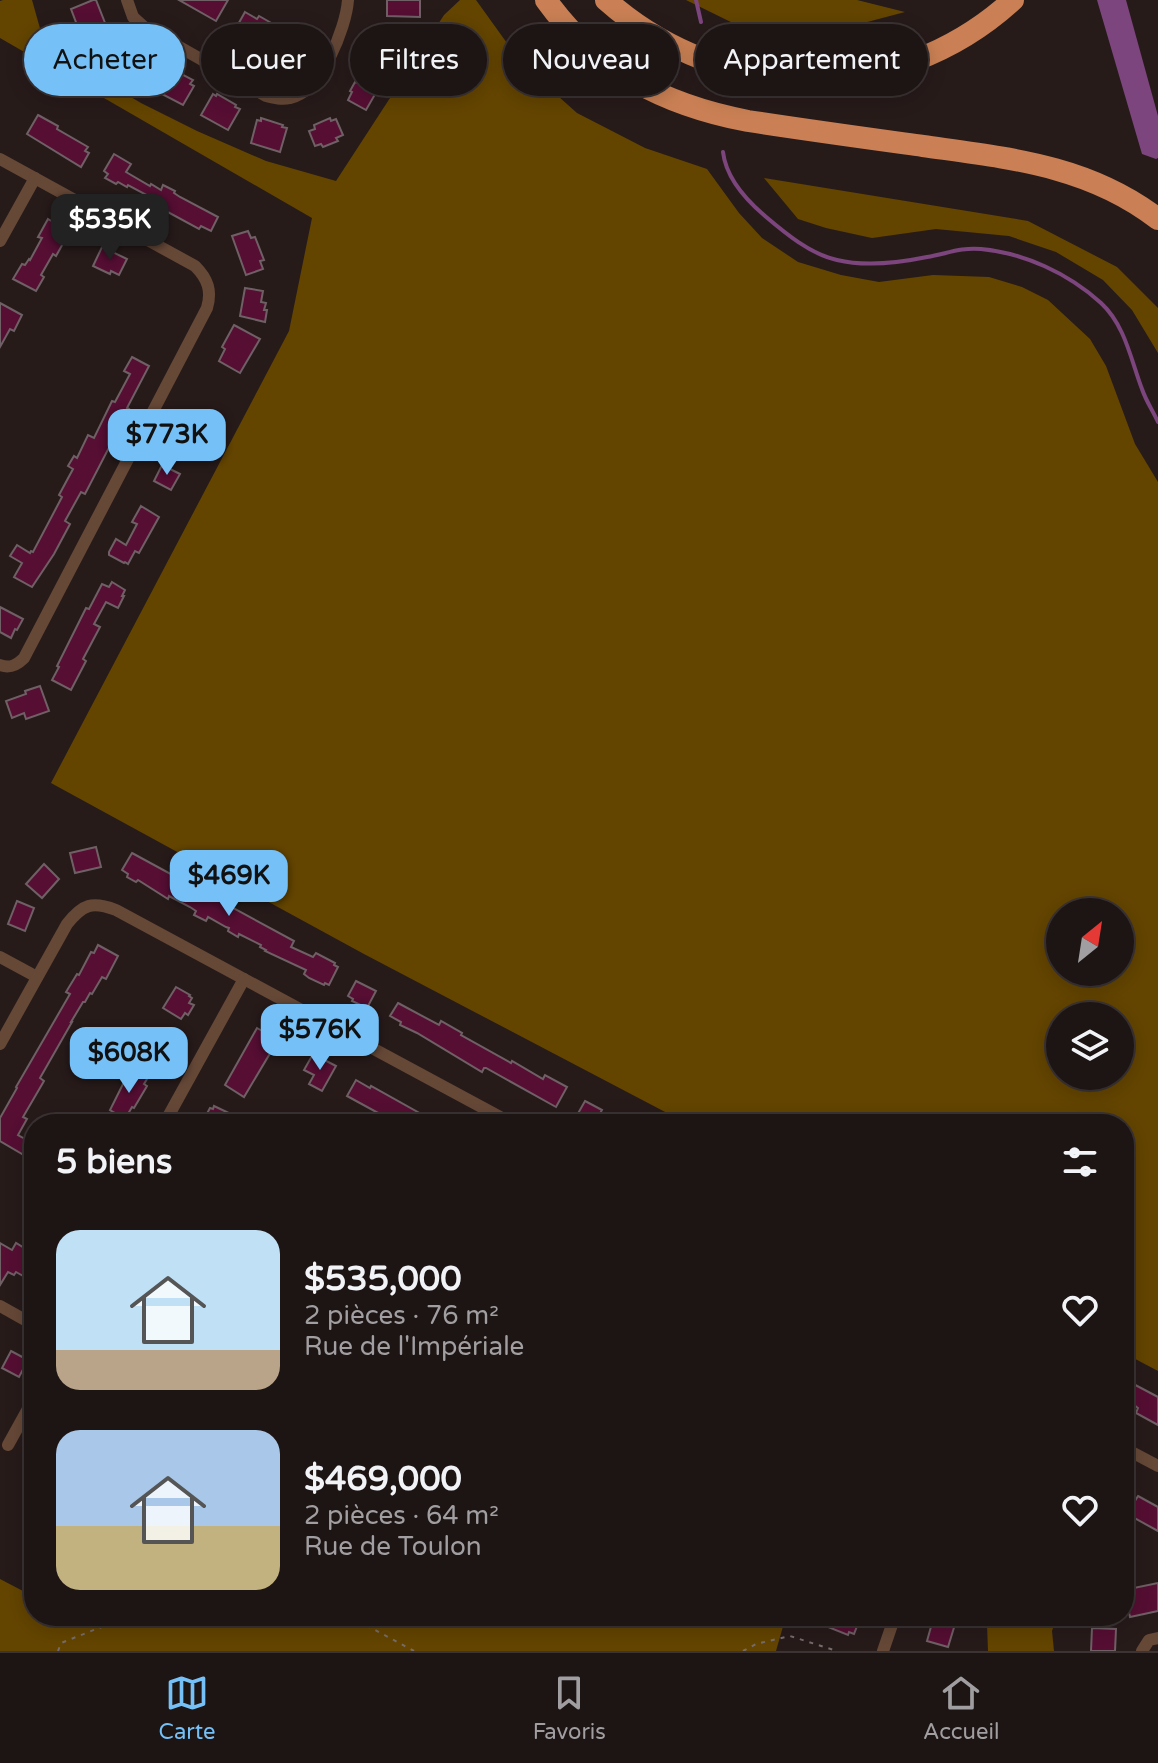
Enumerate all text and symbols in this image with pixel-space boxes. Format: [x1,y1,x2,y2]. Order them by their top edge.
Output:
chip: Acheter [24,24,185,96]
chip: Louer [201,24,334,96]
chip: Filtres [350,24,487,96]
chip: Nouveau [503,24,679,96]
chip: Appartement [695,24,928,96]
pin: $535K [54,194,166,262]
text: $535K [69,204,151,235]
pin: $773K [111,409,223,477]
text: $773K [126,419,208,450]
pin: $469K [173,850,285,918]
text: $469K [188,860,270,891]
north arrow [1046,898,1134,986]
map controls [1046,898,1134,1090]
button: layers [1046,1002,1134,1090]
pin: $576K [264,1004,376,1072]
text: $576K [279,1014,361,1045]
pin: $608K [73,1027,185,1095]
text: $608K [88,1037,170,1068]
icon: filters [1058,1140,1102,1184]
text: 5 biens [56,1142,172,1183]
text: $535,000 [304,1259,462,1300]
icon: home [120,1262,216,1358]
icon: heart [1058,1288,1102,1332]
text: 2 pièces · 76 m² [304,1300,499,1331]
text: Rue de l'Impériale [304,1331,524,1362]
text: $469,000 [304,1459,462,1500]
icon: home [120,1462,216,1558]
icon: heart [1058,1488,1102,1532]
text: 2 pièces · 64 m² [304,1500,499,1531]
text: Rue de Toulon [304,1531,482,1562]
tab: Carte [159,1671,215,1745]
tab: Favoris [533,1671,606,1745]
tab: Accueil [923,1671,999,1745]

